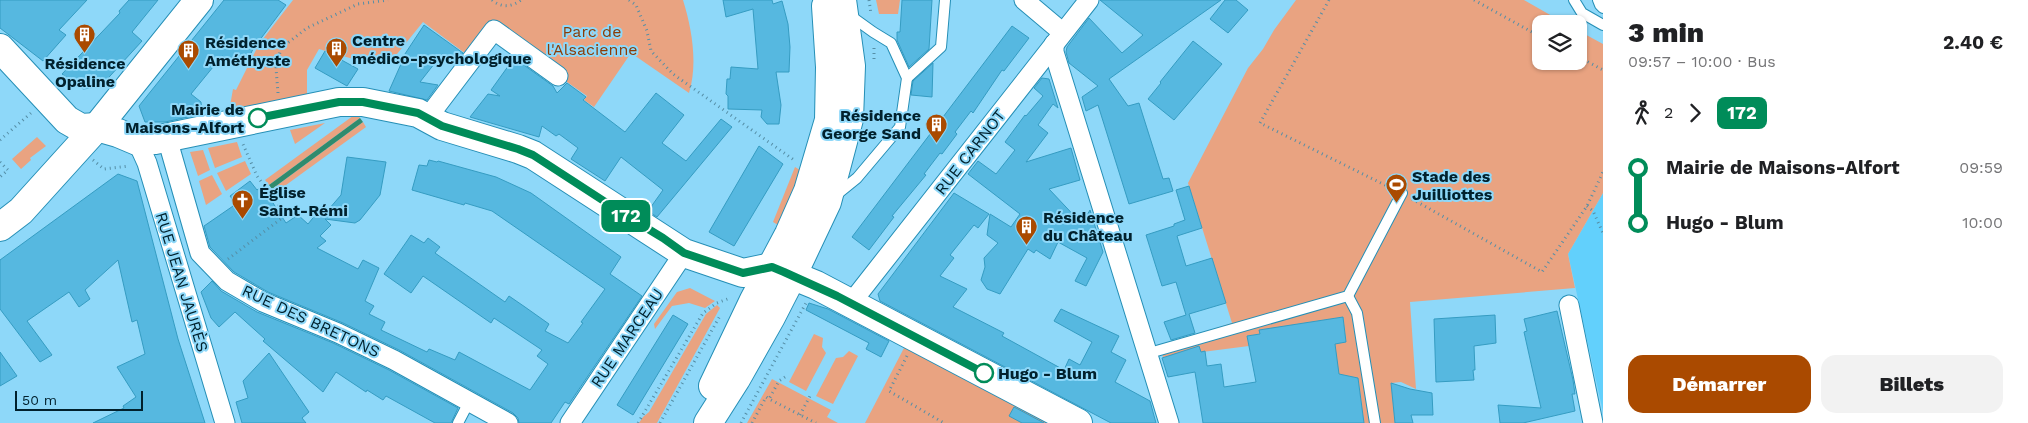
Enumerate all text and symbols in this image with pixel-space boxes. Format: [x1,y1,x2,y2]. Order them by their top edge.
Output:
map controls [1532,15,1587,70]
button: layers [1532,15,1587,70]
text: 3 min [1628,16,1704,49]
building icon: Résidence Opaline [73,22,97,53]
park label: Parc de l'Alsacienne [546,22,638,59]
place label: Centre médico-psychologique [352,31,531,68]
text: 2.40 € [1943,31,2003,54]
place label: Résidence Améthyste [205,33,290,70]
building icon: Centre médico-psychologique [324,37,348,68]
building icon: Résidence Améthyste [177,39,201,70]
text: 09:57 – 10:00 · Bus [1628,52,1776,71]
place label: Résidence Opaline [45,54,125,91]
icon: walk [1628,99,1656,127]
icon: forward [1681,99,1709,127]
place label: Mairie de Maisons-Alfort [125,100,244,137]
text: 172 [1727,102,1757,123]
text: 2 [1664,103,1673,122]
street label: RUE CARNOT [931,105,1009,198]
place label: Résidence George Sand [822,106,921,143]
marker: Mairie de Maisons-Alfort [248,108,268,128]
building icon: Résidence George Sand [925,112,949,143]
text: Mairie de Maisons-Alfort [1666,156,1900,179]
text: 09:59 [1959,158,2003,177]
place label: Stade des Juilliottes [1412,167,1493,204]
sports icon: Stade des Juilliottes [1384,173,1408,204]
place label: Église Saint-Rémi [259,183,348,220]
church icon: Église Saint-Rémi [231,189,255,220]
line badge: 172 [597,200,655,232]
text: 172 [611,205,641,226]
place label: Résidence du Château [1043,208,1133,245]
street label: RUE JEAN JAURÈS [152,210,212,354]
text: Hugo - Blum [1666,211,1784,234]
text: 10:00 [1962,213,2003,232]
building icon: Résidence du Château [1015,214,1039,245]
street label: RUE DES BRETONS [239,281,383,361]
street label: RUE MARCEAU [587,285,667,391]
button: Démarrer [1628,355,1811,413]
button: Billets [1821,355,2003,413]
marker: Hugo - Blum [974,363,994,383]
place label: Hugo - Blum [998,364,1097,383]
scale bar [15,388,142,411]
text: 50 m [22,392,57,408]

